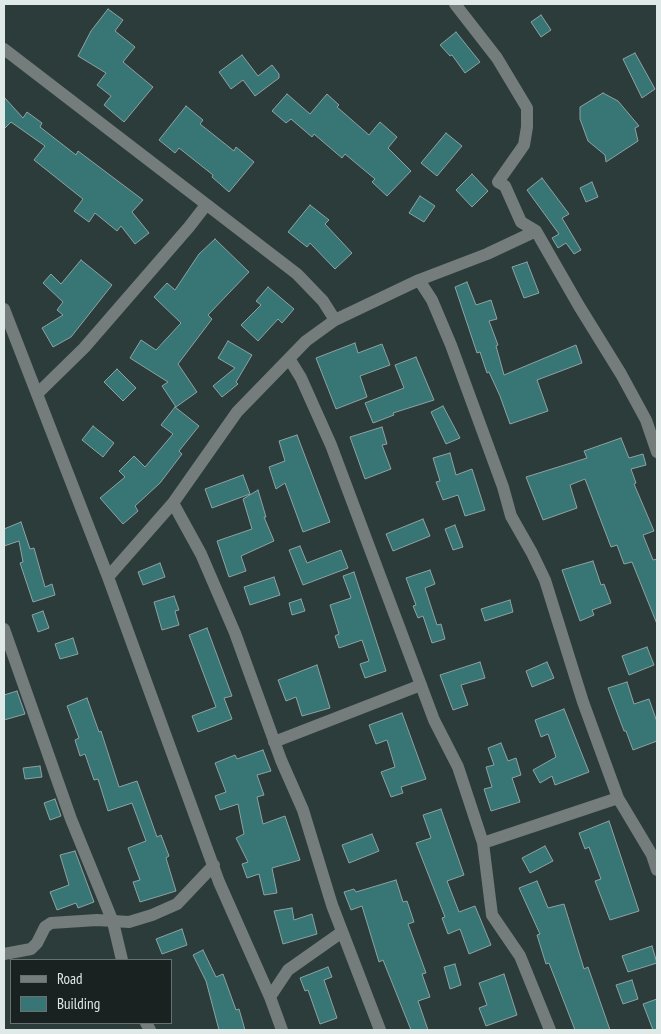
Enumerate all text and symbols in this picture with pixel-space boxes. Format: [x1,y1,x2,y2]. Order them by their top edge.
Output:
legend [10,959,172,1024]
text: Road [57,969,83,988]
text: Building [57,994,100,1013]

